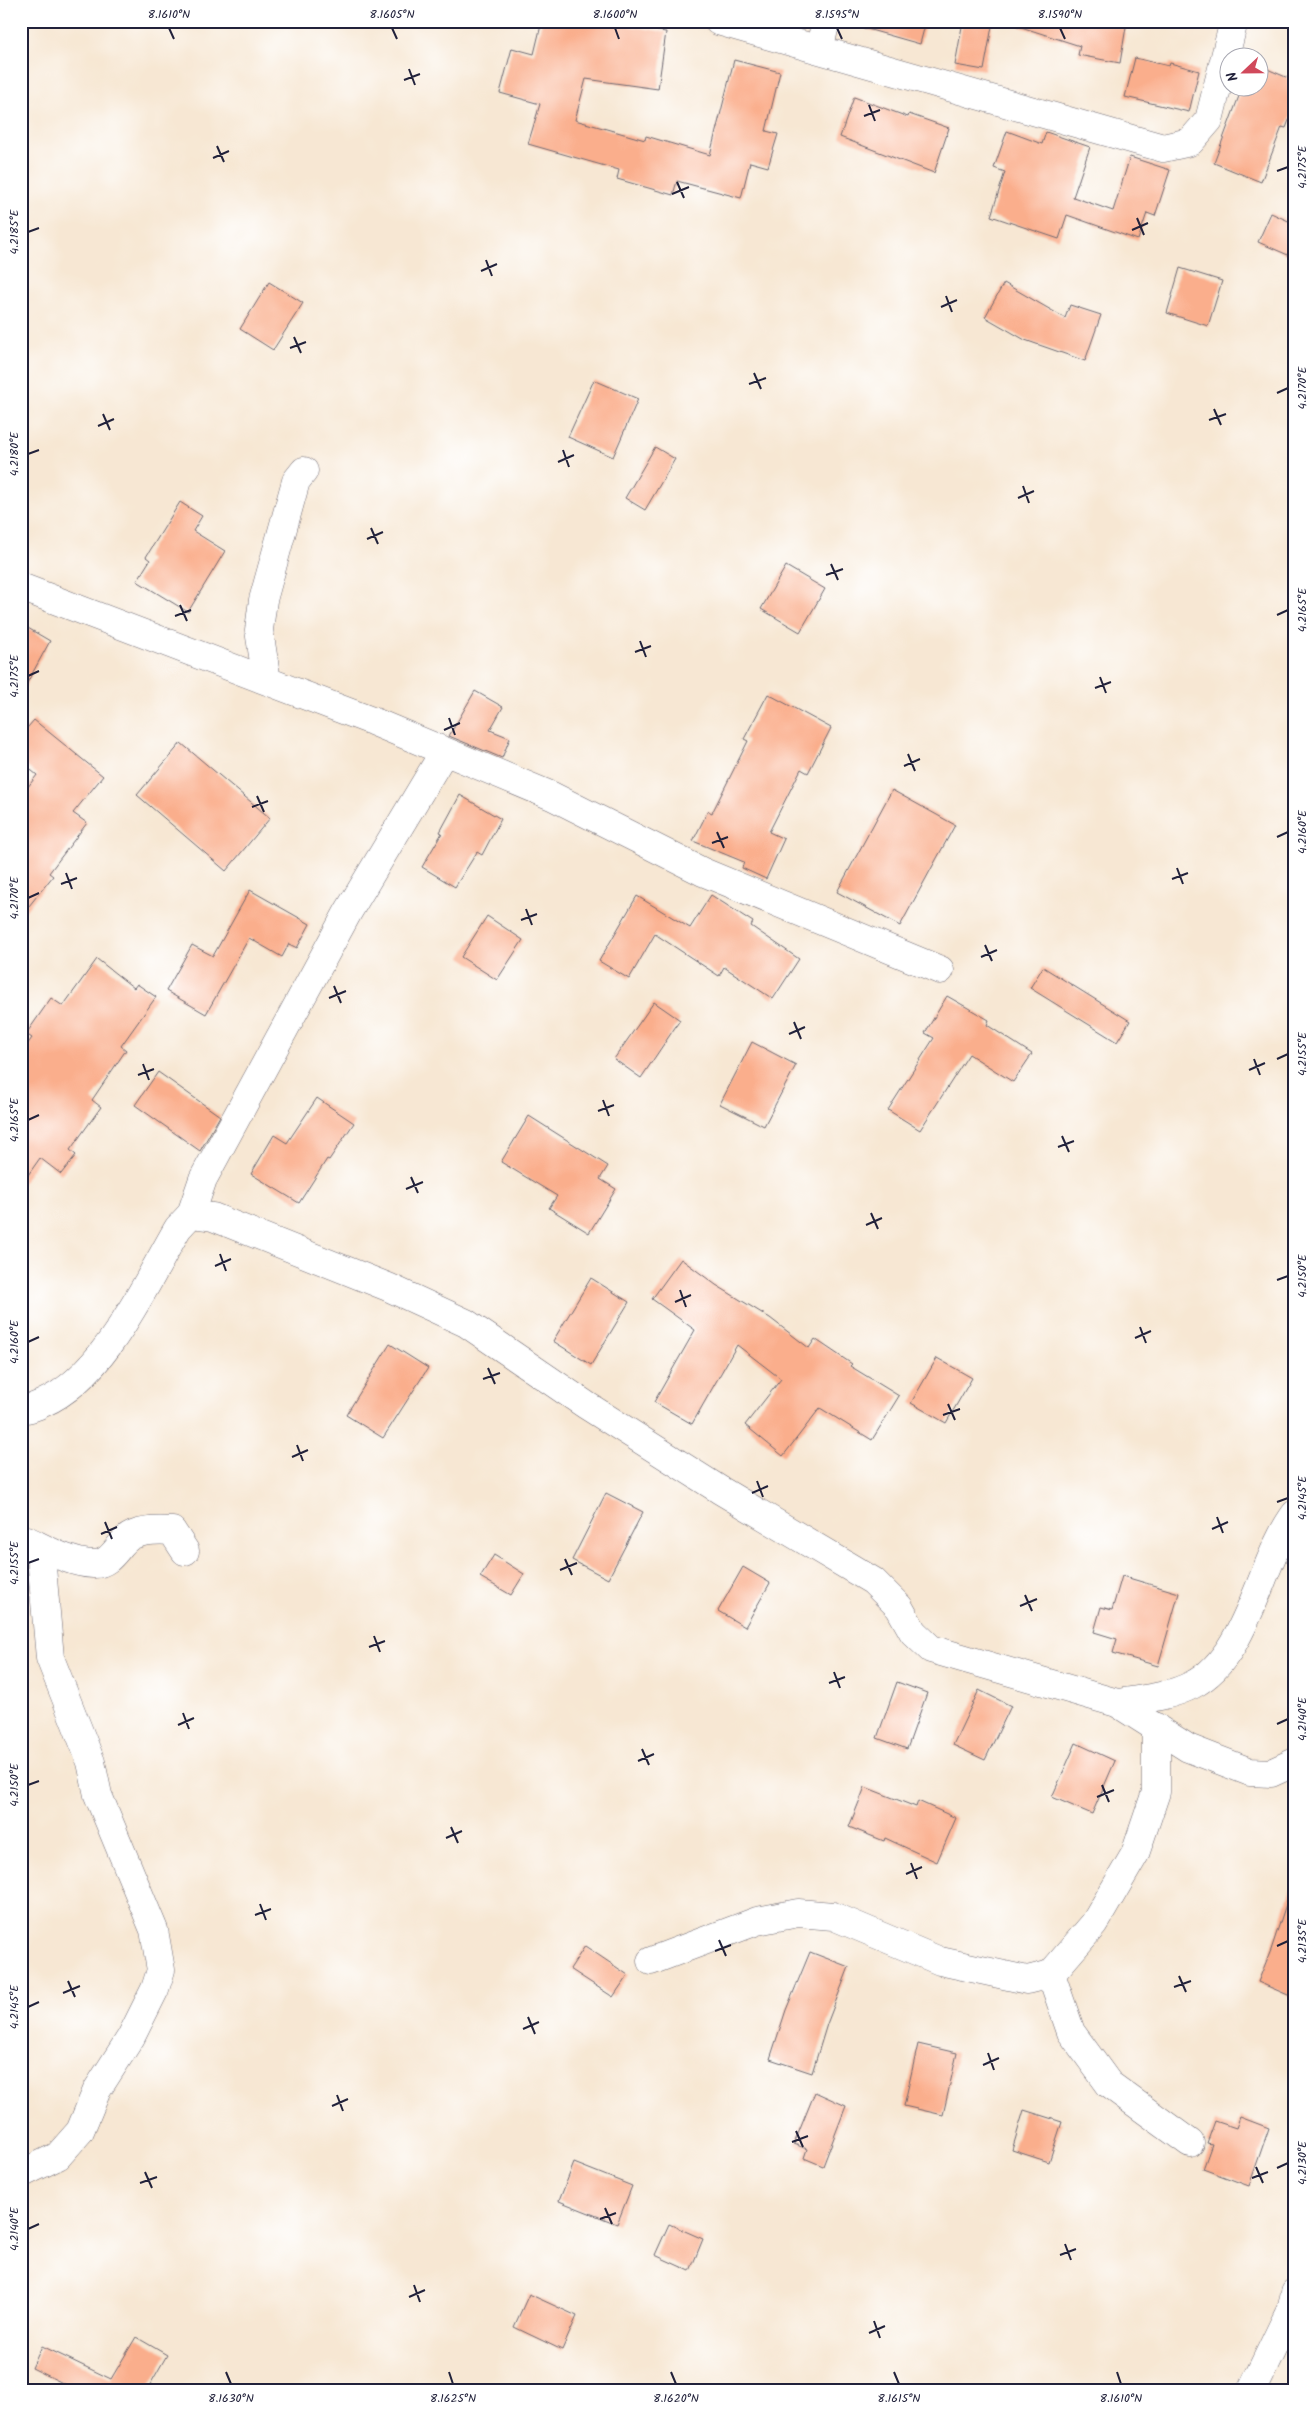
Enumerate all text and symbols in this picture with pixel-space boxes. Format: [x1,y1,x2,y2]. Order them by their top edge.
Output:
text: 8.1610°N [148,5,190,24]
text: 8.1605°N [369,5,415,24]
text: 8.1600°N [593,5,637,24]
text: 8.1595°N [815,5,859,24]
text: 8.1590°N [1038,5,1082,24]
north arrow [1218,48,1268,98]
text: N [1221,68,1245,85]
text: 4.2175°E [1293,144,1312,189]
text: 4.2185°E [5,209,24,254]
text: 4.2170°E [1293,366,1312,409]
text: 4.2180°E [5,431,24,476]
text: 4.2165°E [1293,587,1312,632]
text: 4.2175°E [5,653,24,698]
text: 4.2160°E [1293,809,1312,854]
text: 4.2170°E [5,876,24,919]
text: 4.2155°E [1293,1031,1312,1076]
text: 4.2165°E [5,1097,24,1142]
text: 4.2150°E [1293,1253,1312,1298]
text: 4.2160°E [5,1319,24,1364]
text: 4.2145°E [1293,1475,1312,1520]
text: 4.2155°E [5,1540,24,1585]
text: 4.2140°E [1293,1696,1312,1741]
text: 4.2150°E [5,1762,24,1807]
text: 4.2135°E [1293,1918,1312,1963]
text: 4.2145°E [5,1984,24,2029]
text: 4.2130°E [1293,2140,1312,2185]
text: 4.2140°E [5,2206,24,2251]
text: 8.1630°N [208,2389,254,2408]
text: 8.1625°N [430,2389,476,2408]
text: 8.1620°N [653,2389,699,2408]
text: 8.1615°N [878,2389,920,2408]
text: 8.1610°N [1100,2389,1142,2408]

